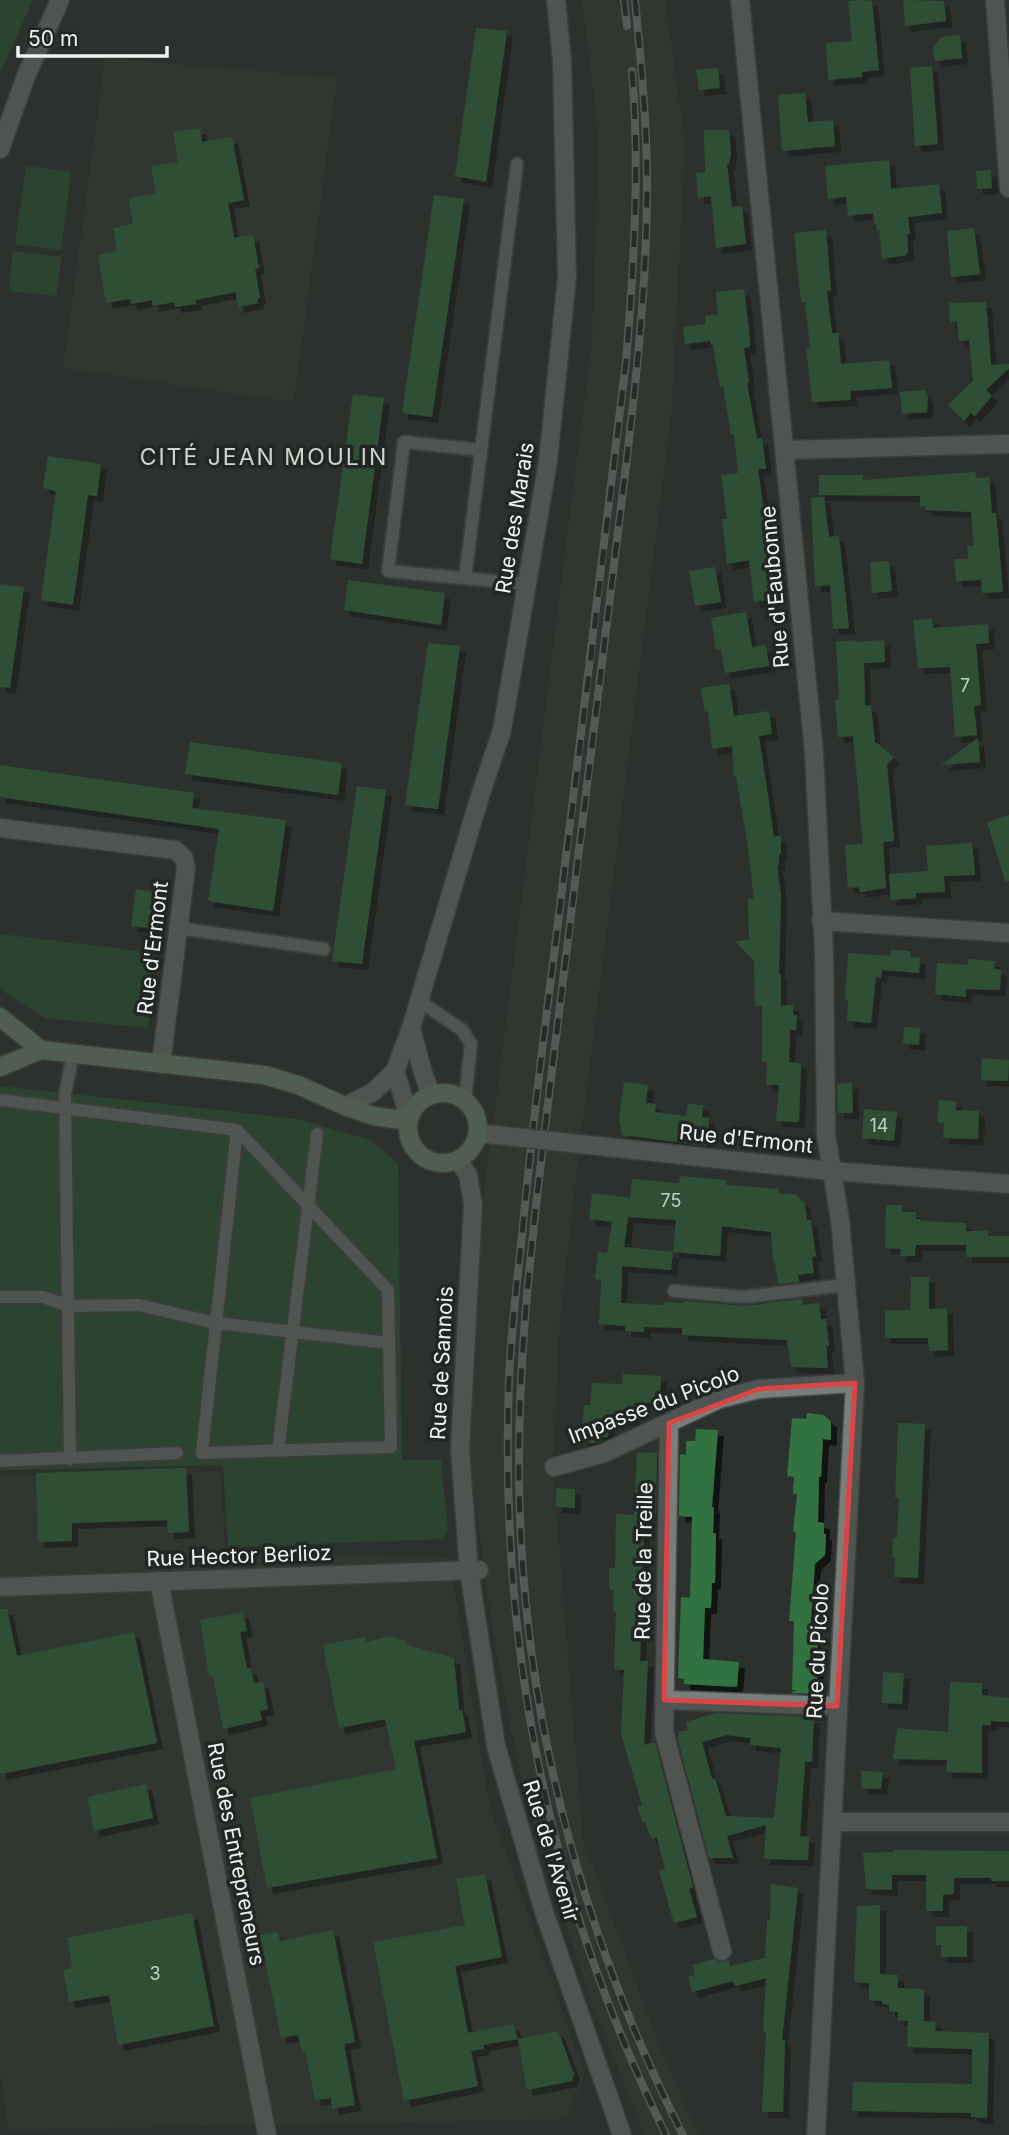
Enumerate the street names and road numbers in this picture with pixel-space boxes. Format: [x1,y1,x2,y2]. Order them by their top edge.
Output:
street label: Rue des Marais [490,441,539,595]
street label: Rue d'Eaubonne [755,505,794,669]
street label: Rue d'Ermont [132,880,173,1016]
street label: Rue d'Ermont [678,1119,814,1158]
street label: Rue de Sannois [425,1285,458,1440]
street label: Impasse du Picolo [565,1360,743,1449]
street label: Rue de la Treille [630,1482,657,1640]
street label: Rue Hector Berlioz [146,1540,332,1571]
street label: Rue du Picolo [801,1582,834,1720]
street label: Rue des Entrepreneurs [203,1740,270,1968]
street label: Rue de l'Avenir [518,1777,585,1925]

